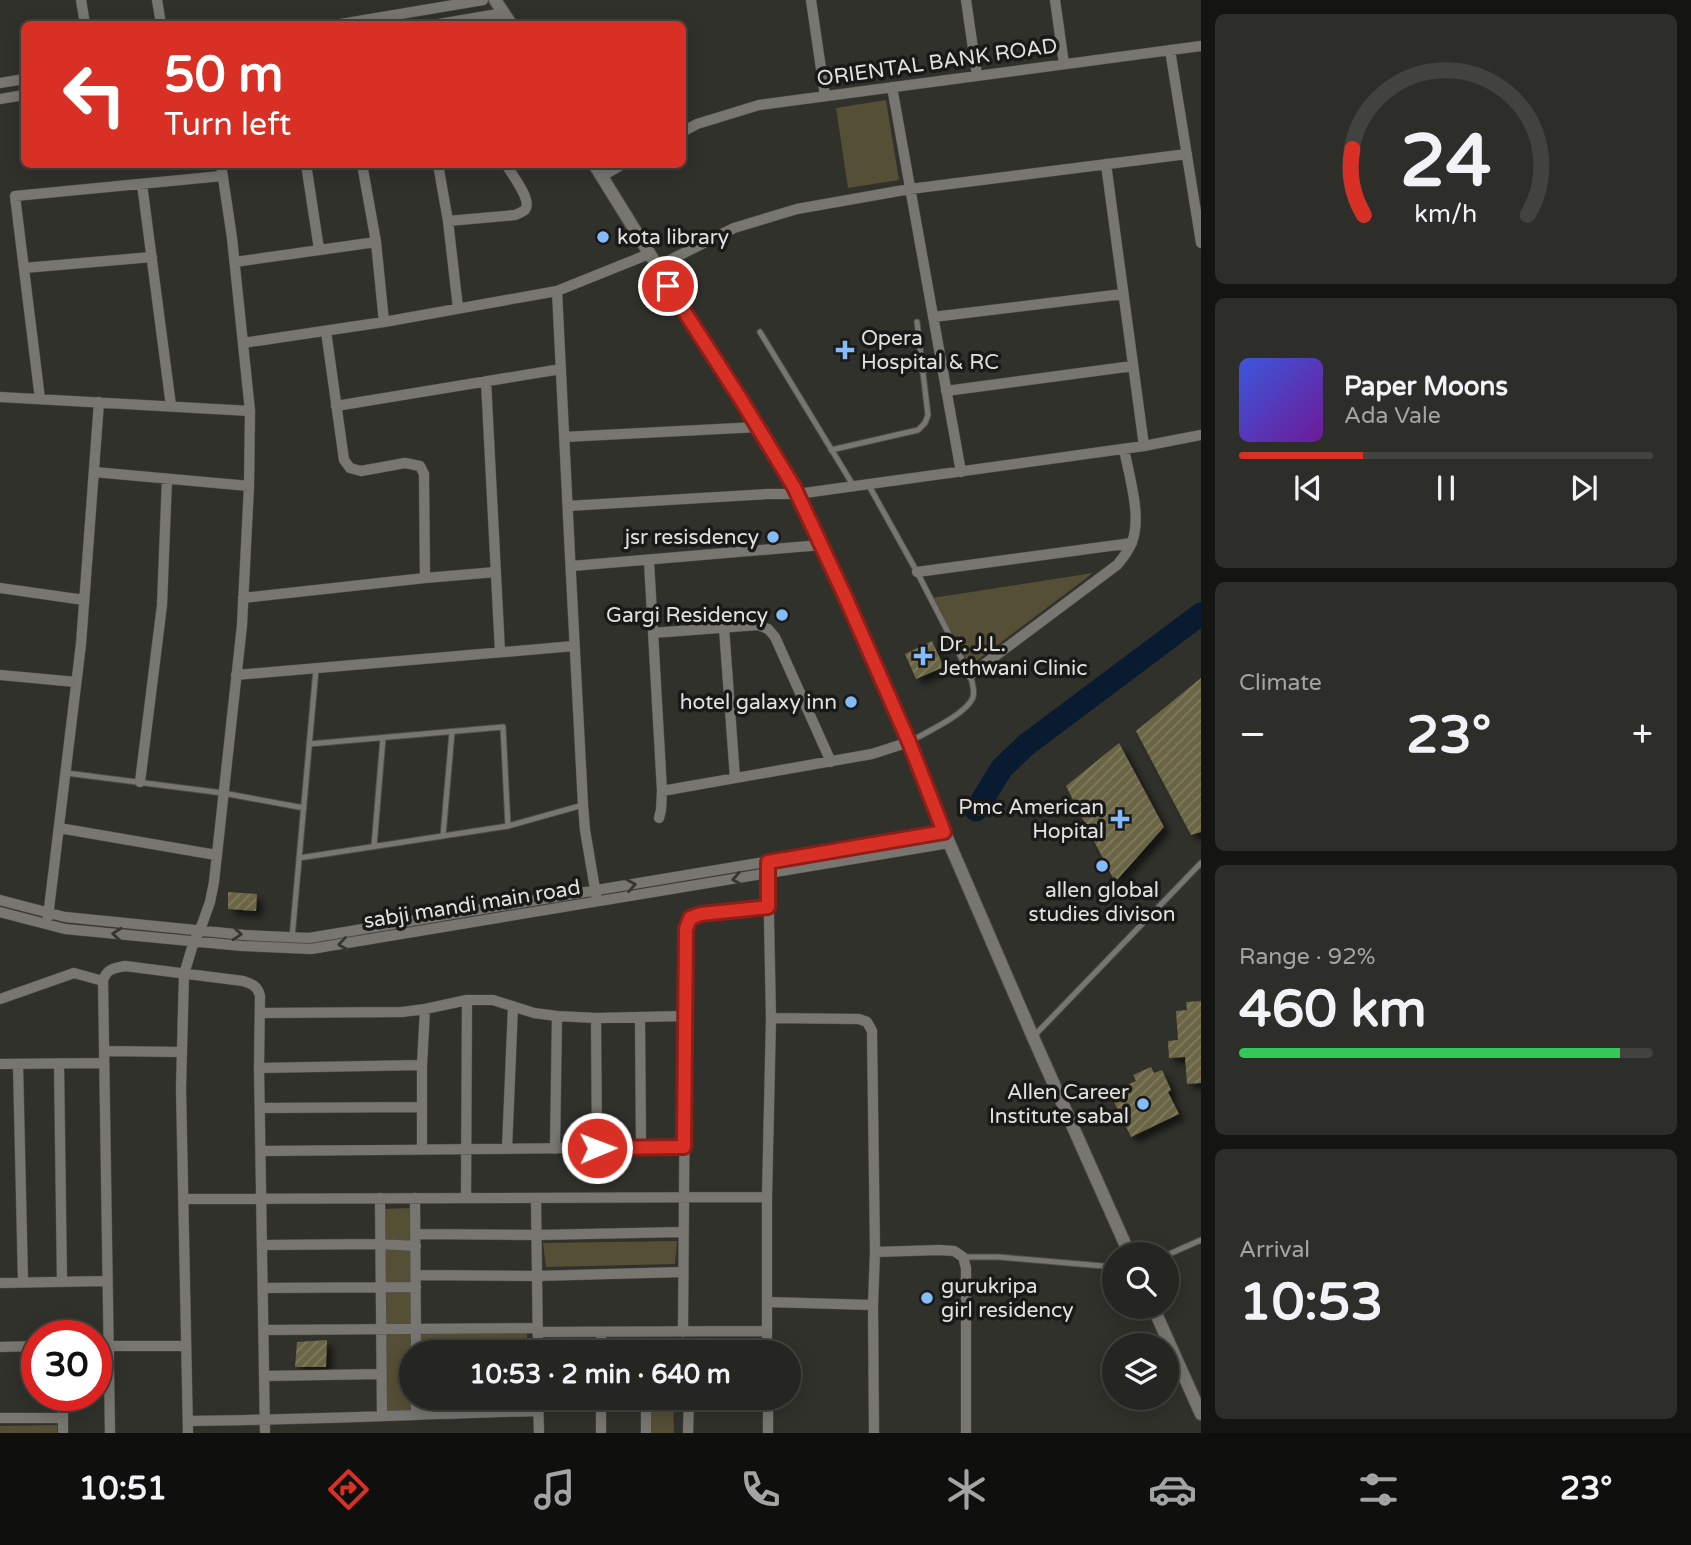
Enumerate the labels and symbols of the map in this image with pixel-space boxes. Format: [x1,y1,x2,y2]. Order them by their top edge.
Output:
street label: ORIENTAL BANK ROAD [815,33,1059,92]
place label: kota library [617,225,729,250]
marker: kota library [595,229,611,245]
pin [638,256,698,316]
place label: Opera Hospital & RC [861,326,999,375]
marker: Opera Hospital & RC [835,340,855,360]
place label: jsr resisdency [624,525,759,550]
marker: jsr resisdency [765,529,781,545]
place label: Gargi Residency [606,603,768,628]
marker: Gargi Residency [774,607,790,623]
place label: Dr. J.L. Jethwani Clinic [939,632,1087,681]
marker: Dr. J.L. Jethwani Clinic [913,646,933,666]
place label: hotel galaxy inn [680,690,837,715]
marker: hotel galaxy inn [843,694,859,710]
place label: Pmc American Hopital [958,795,1104,844]
marker: Pmc American Hopital [1110,809,1130,829]
marker: allen global studies divison [1094,858,1110,874]
one-way arrow [731,871,743,886]
street label: sabji mandi main road [362,875,582,934]
one-way arrow [625,878,637,893]
place label: allen global studies divison [1028,878,1176,927]
one-way arrow [232,926,243,941]
one-way arrow [111,927,122,942]
one-way arrow [337,937,349,952]
place label: Allen Career Institute sabal [989,1080,1129,1129]
marker: Allen Career Institute sabal [1135,1096,1151,1112]
position arrow [560,1111,634,1185]
place label: gurukripa girl residency [941,1274,1074,1323]
marker: gurukripa girl residency [919,1290,935,1306]
speed limit sign: 30 [21,1320,112,1411]

